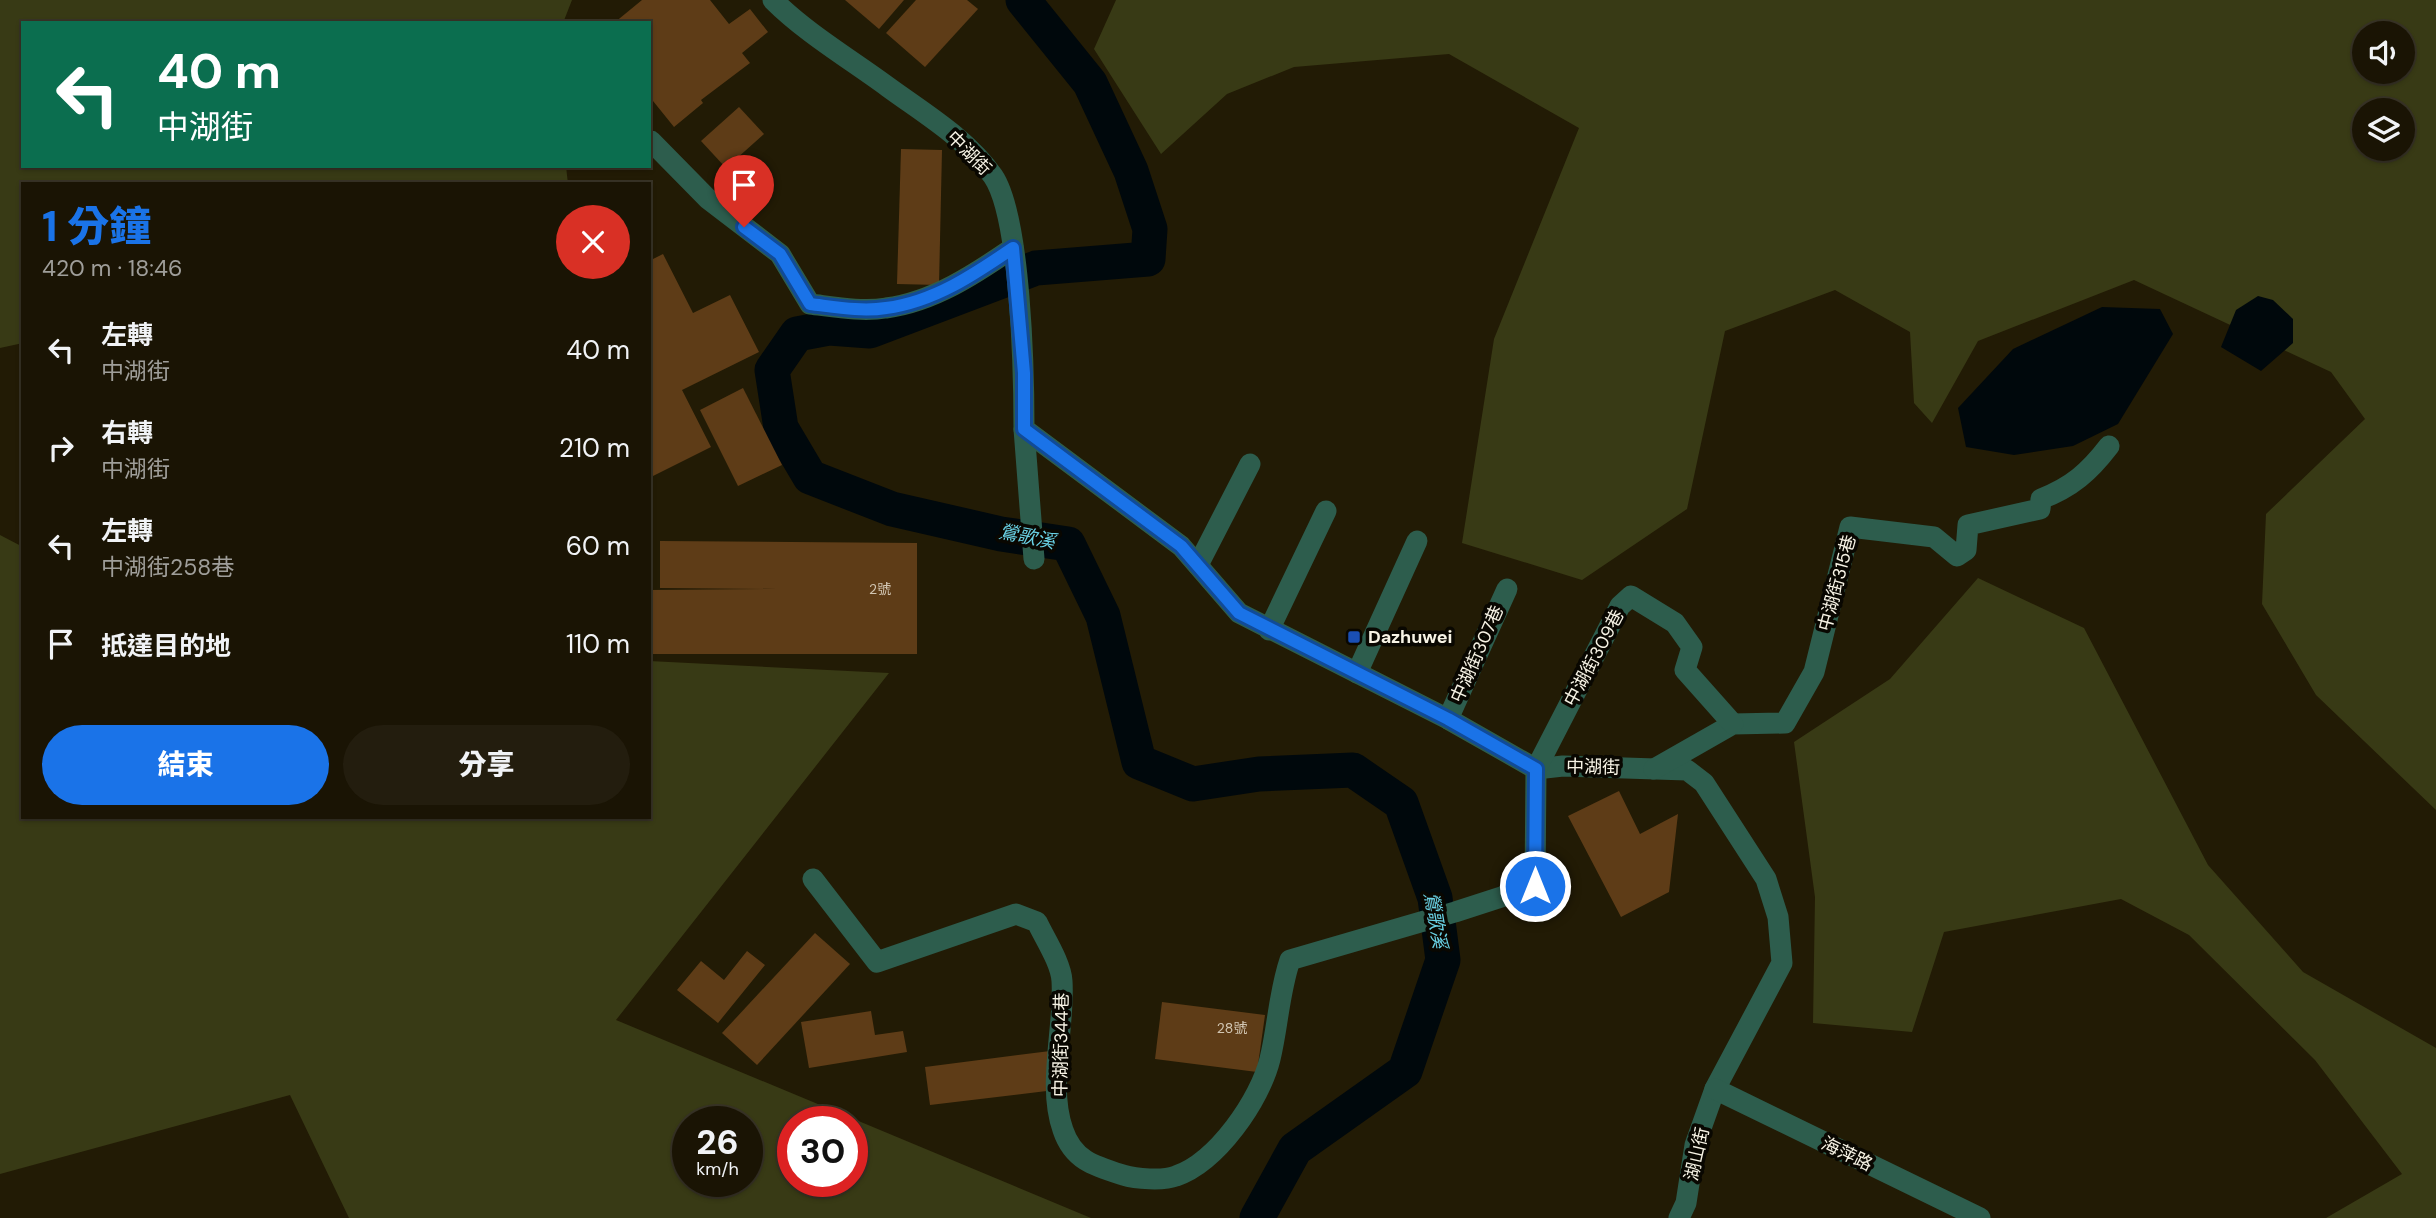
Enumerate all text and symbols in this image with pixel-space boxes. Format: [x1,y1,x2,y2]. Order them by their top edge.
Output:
map controls [2352,21,2415,161]
button: sound [2352,21,2415,84]
text: 40 m [157,39,281,103]
icon: left [42,49,133,140]
button: layers [2352,98,2415,161]
text: 中湖街 [157,106,253,148]
street label: 中湖街 [941,125,997,181]
pin [714,155,774,227]
icon: arrive [725,166,763,204]
text: 1 分鐘 [42,199,151,254]
button: close [556,205,630,279]
text: 420 m · 18:46 [42,253,182,283]
text: 左轉 [101,318,153,352]
icon: left [42,331,80,369]
text: 40 m [566,333,630,367]
text: 中湖街 [101,356,170,386]
text: 右轉 [101,416,153,450]
icon: right [42,429,80,467]
text: 210 m [559,431,630,465]
text: 中湖街 [101,454,170,484]
text: 左轉 [101,514,153,548]
water label: 鶯歌溪 [997,519,1060,555]
icon: left [42,527,80,565]
text: 60 m [566,529,630,563]
street label: 中湖街315巷 [1813,532,1861,634]
text: 中湖街258巷 [101,552,234,582]
house number: 2號 [869,580,891,598]
street label: 中湖街307巷 [1445,601,1509,707]
street label: 中湖街309巷 [1558,605,1630,711]
icon: arrive [42,625,80,663]
place label: Dazhuwei [1368,625,1453,649]
text: 110 m [566,627,630,661]
text: 抵達目的地 [101,629,231,663]
marker: Dazhuwei [1346,629,1362,645]
button: 結束 [42,725,329,805]
button: 分享 [343,725,630,805]
street label: 中湖街 [1566,755,1620,779]
position arrow [1498,849,1572,923]
water label: 鶯歌溪 [1418,890,1453,953]
street label: 中湖街344巷 [1048,993,1074,1097]
house number: 28號 [1217,1019,1247,1037]
speed limit sign: 30 [777,1106,868,1197]
text: 26 [696,1119,739,1165]
street label: 湖山街 [1679,1125,1715,1183]
street label: 海萍路 [1817,1131,1877,1177]
text: km/h [696,1157,739,1181]

